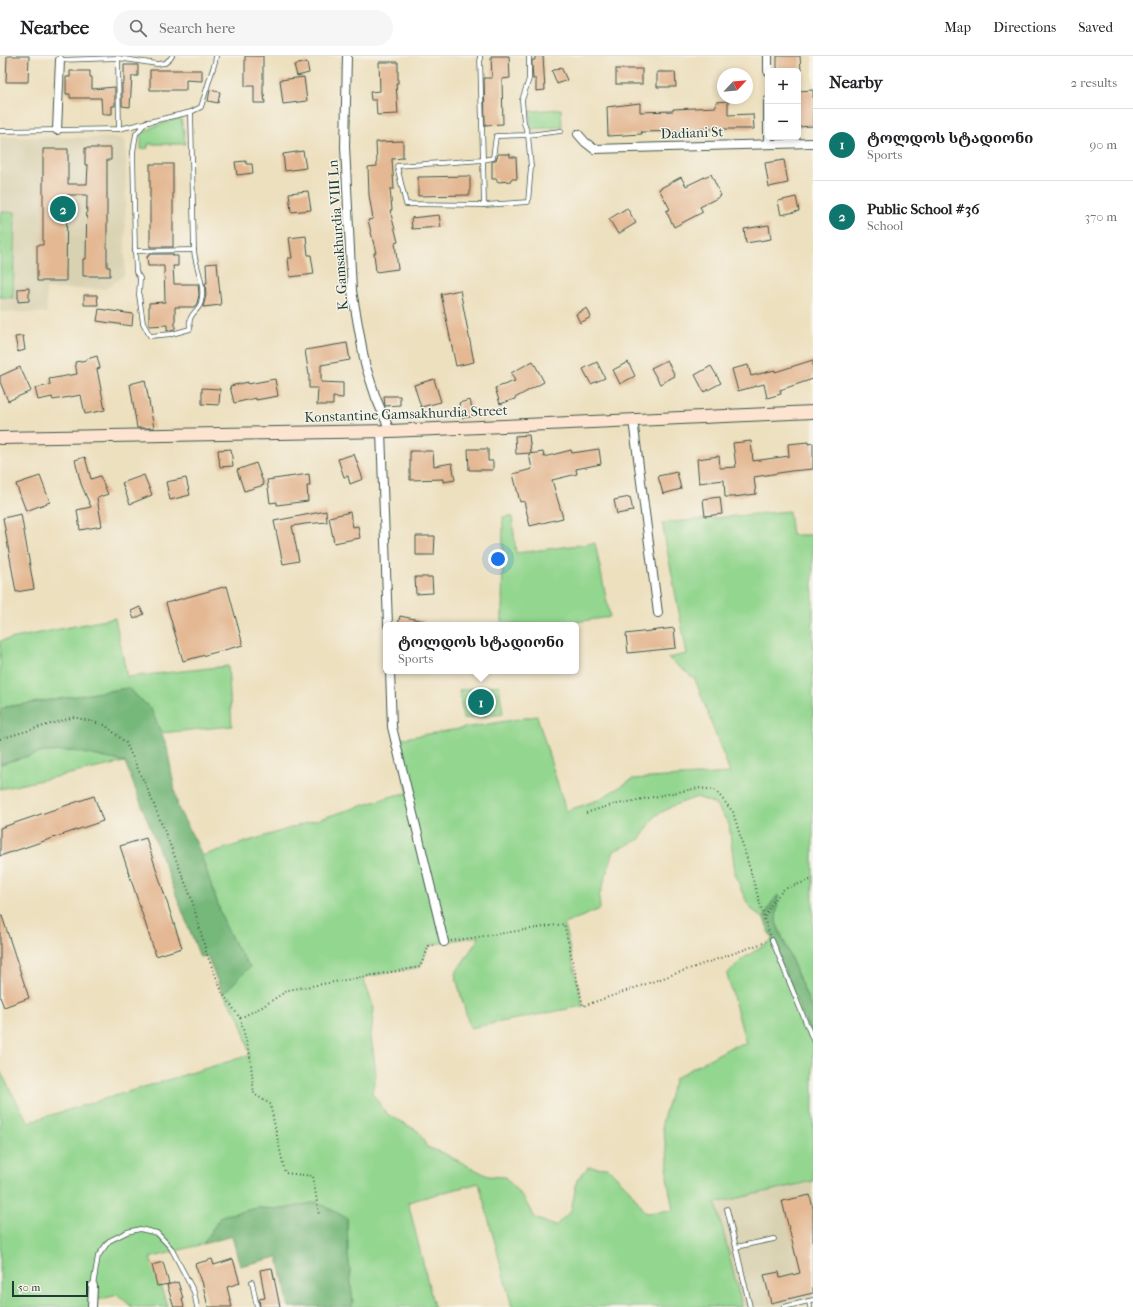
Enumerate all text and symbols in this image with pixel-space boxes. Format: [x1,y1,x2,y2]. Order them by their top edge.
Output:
search box [113,10,393,46]
text: Nearbee [20,17,89,39]
icon: search [127,17,149,39]
text: Search here [159,19,235,37]
text: Map [944,19,971,36]
text: Directions [993,19,1056,36]
text: Saved [1078,19,1113,36]
north arrow [717,68,753,104]
map controls [765,68,801,140]
button: + [765,68,801,104]
text: Nearby [829,72,883,92]
text: 2 results [1071,75,1117,90]
button: − [765,104,801,140]
street label: Dadiani St [660,123,724,143]
text: ტოლდოს სტადიონი [867,129,1033,147]
text: 1 [840,137,844,152]
text: 90 m [1089,137,1117,152]
text: Sports [867,147,902,162]
street label: K. Gamsakhurdia VIII Ln [324,159,352,311]
pin: 2 [50,194,76,224]
text: Public School #36 [867,200,979,218]
text: 2 [839,209,845,224]
text: 370 m [1085,209,1117,224]
text: School [867,218,903,233]
street label: Konstantine Gamsakhurdia Street [304,402,508,426]
your location [488,549,508,569]
popup [383,622,579,674]
text: ტოლდოს სტადიონი [398,633,564,651]
text: Sports [398,651,433,666]
pin: 1 [468,687,494,717]
scale bar [12,1279,88,1298]
text: 50 m [18,1281,40,1294]

